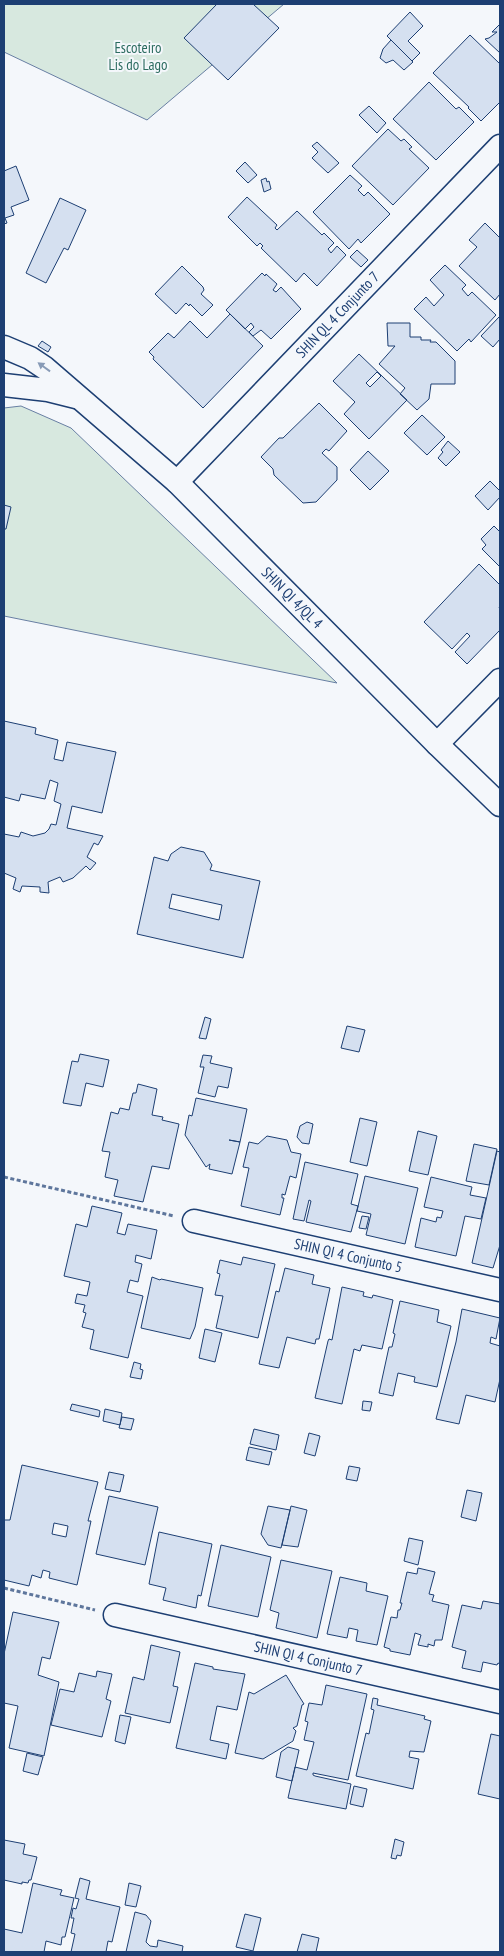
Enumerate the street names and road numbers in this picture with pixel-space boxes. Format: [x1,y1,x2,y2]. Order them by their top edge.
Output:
street label: SHIN QL 4 Conjunto 7 [292,267,383,362]
street label: SHIN QI 4/QL 4 [258,563,327,633]
street label: SHIN QI 4 Conjunto 5 [292,1234,404,1277]
street label: SHIN QI 4 Conjunto 7 [252,1637,364,1680]

